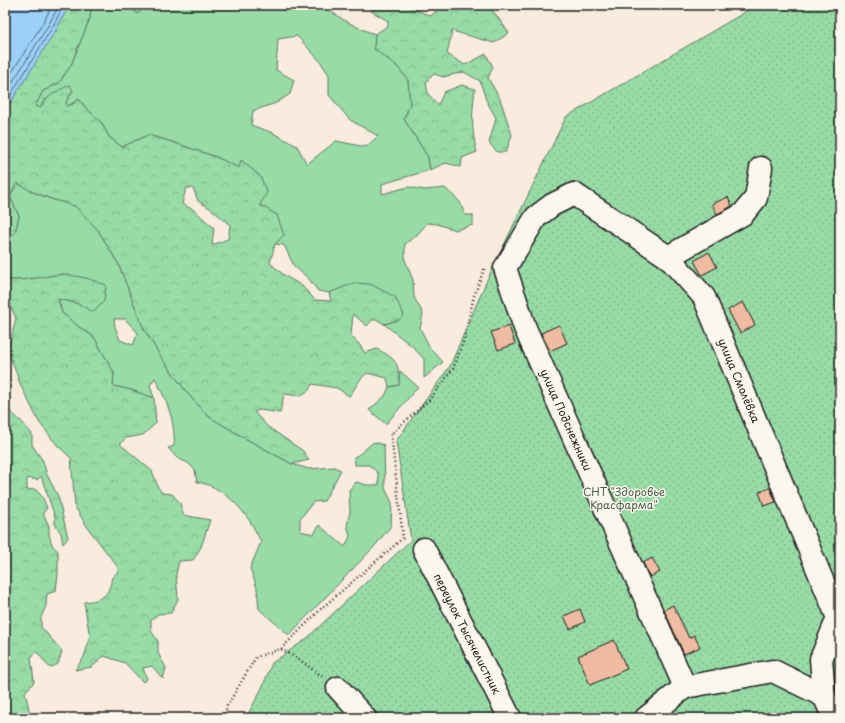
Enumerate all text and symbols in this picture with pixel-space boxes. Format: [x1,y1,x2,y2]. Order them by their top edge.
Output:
street label: улица Смолёвка [714,335,765,425]
street label: улица Подснежники [536,366,597,474]
park label: СНТ "Здоровье Красфарма" [583,483,665,513]
street label: переулок Тысячелистник [430,570,506,697]

